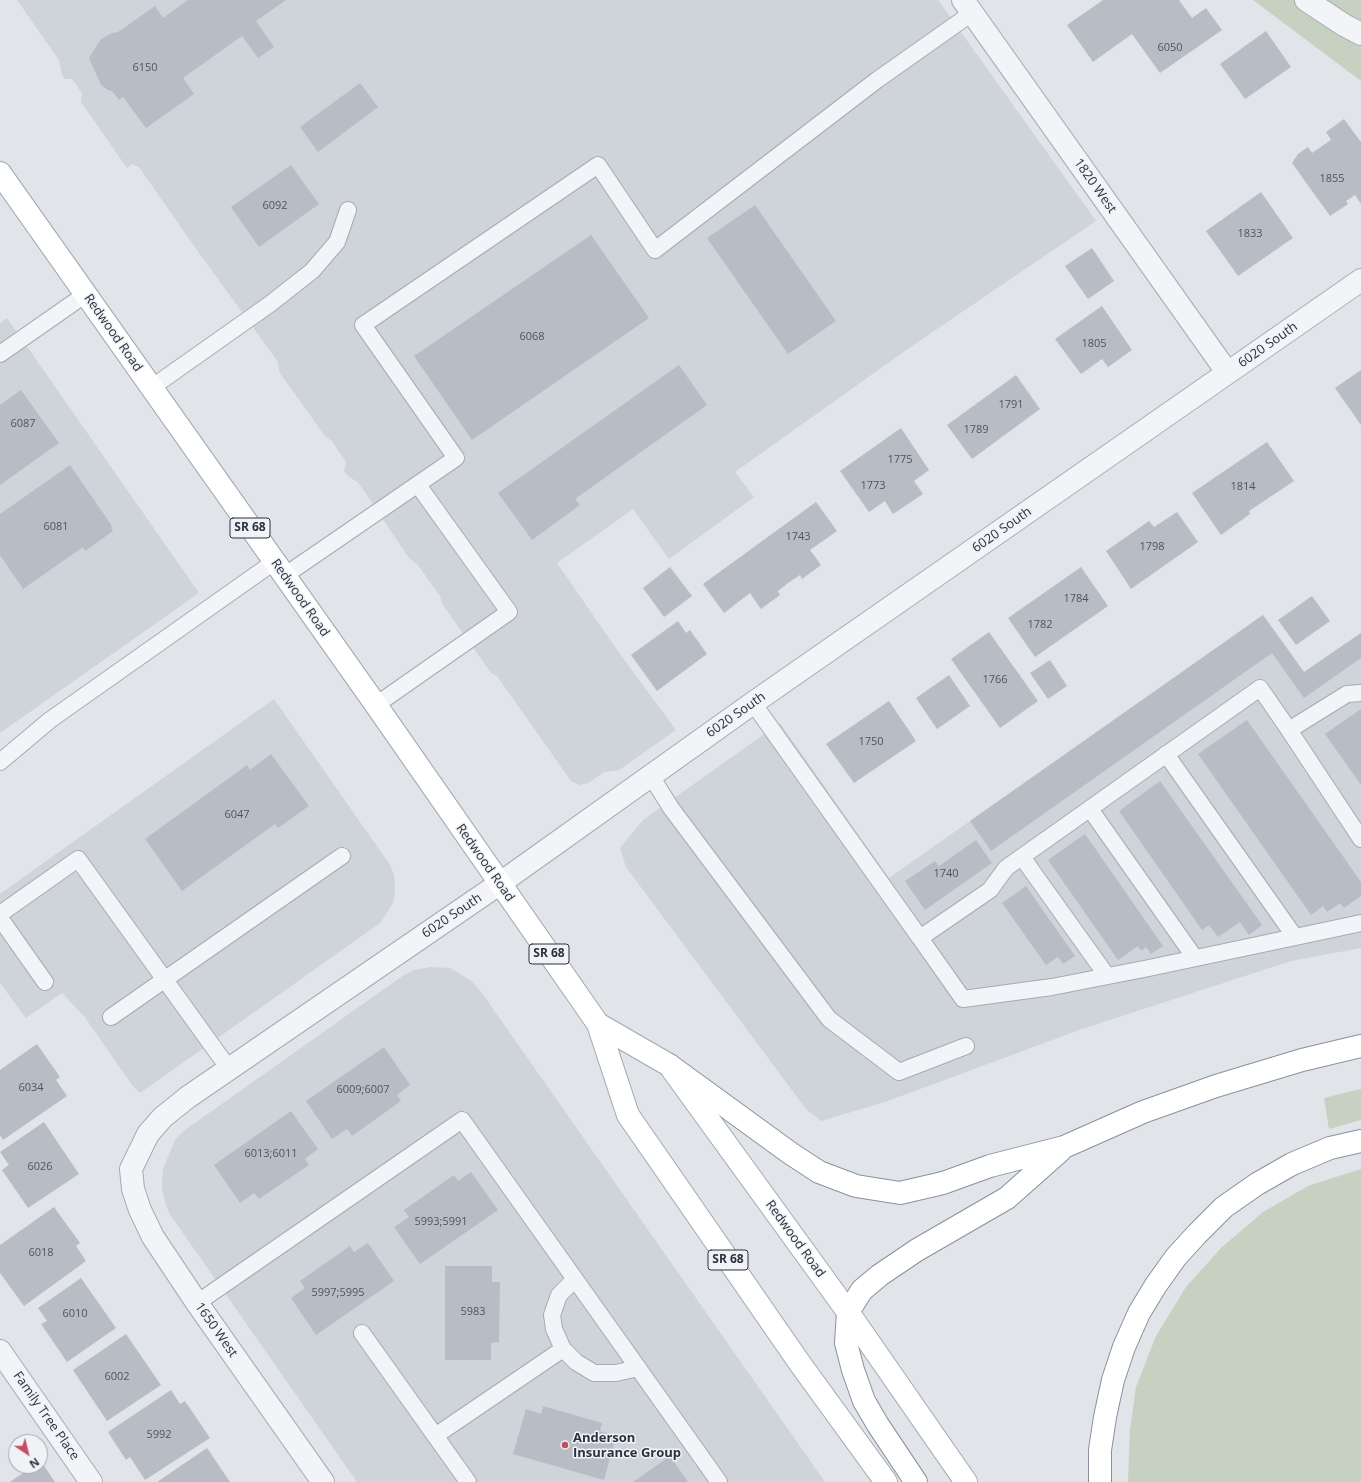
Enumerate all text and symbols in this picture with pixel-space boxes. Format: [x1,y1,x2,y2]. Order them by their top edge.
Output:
house number: 6050 [1157,41,1183,55]
house number: 6150 [132,61,158,75]
street label: 1820 West [1070,156,1120,216]
house number: 1855 [1319,172,1345,186]
house number: 6092 [262,199,288,213]
house number: 1833 [1237,227,1263,241]
street label: Redwood Road [80,291,146,375]
street label: 6020 South [1235,319,1301,371]
house number: 6068 [519,330,545,344]
house number: 1805 [1081,337,1107,351]
house number: 1791 [998,398,1024,412]
house number: 6087 [10,417,36,431]
house number: 1789 [963,423,989,437]
house number: 1775 [887,453,913,467]
house number: 1773 [860,479,886,493]
house number: 1814 [1230,480,1256,494]
street label: 6020 South [969,504,1035,556]
road number: SR 68 [230,518,270,538]
house number: 6081 [43,520,69,534]
house number: 1743 [785,530,811,544]
house number: 1798 [1139,540,1165,554]
street label: Redwood Road [267,556,333,640]
house number: 1784 [1063,592,1089,606]
house number: 1782 [1027,618,1053,632]
house number: 1766 [982,673,1008,687]
street label: 6020 South [703,689,769,741]
house number: 1750 [858,735,884,749]
house number: 6047 [224,808,250,822]
street label: Redwood Road [452,821,518,905]
house number: 1740 [933,867,959,881]
street label: 6020 South [419,890,485,942]
road number: SR 68 [529,944,569,964]
house number: 6034 [18,1081,44,1095]
house number: 6009;6007 [336,1083,390,1097]
house number: 6013;6011 [244,1147,298,1161]
house number: 6026 [27,1160,53,1174]
street label: Redwood Road [762,1197,828,1281]
house number: 5993;5991 [414,1215,468,1229]
house number: 6018 [28,1246,54,1260]
road number: SR 68 [708,1250,748,1270]
house number: 5997;5995 [311,1286,365,1300]
street label: 1650 West [191,1300,241,1360]
house number: 5983 [460,1305,486,1319]
house number: 6010 [62,1307,88,1321]
street label: Family Tree Place [10,1369,82,1463]
house number: 6002 [104,1370,130,1384]
house number: 5992 [146,1428,172,1442]
place label: Anderson Insurance Group [573,1430,681,1461]
north arrow [8,1434,48,1474]
marker: Anderson Insurance Group [560,1440,570,1450]
text: N [27,1455,43,1472]

